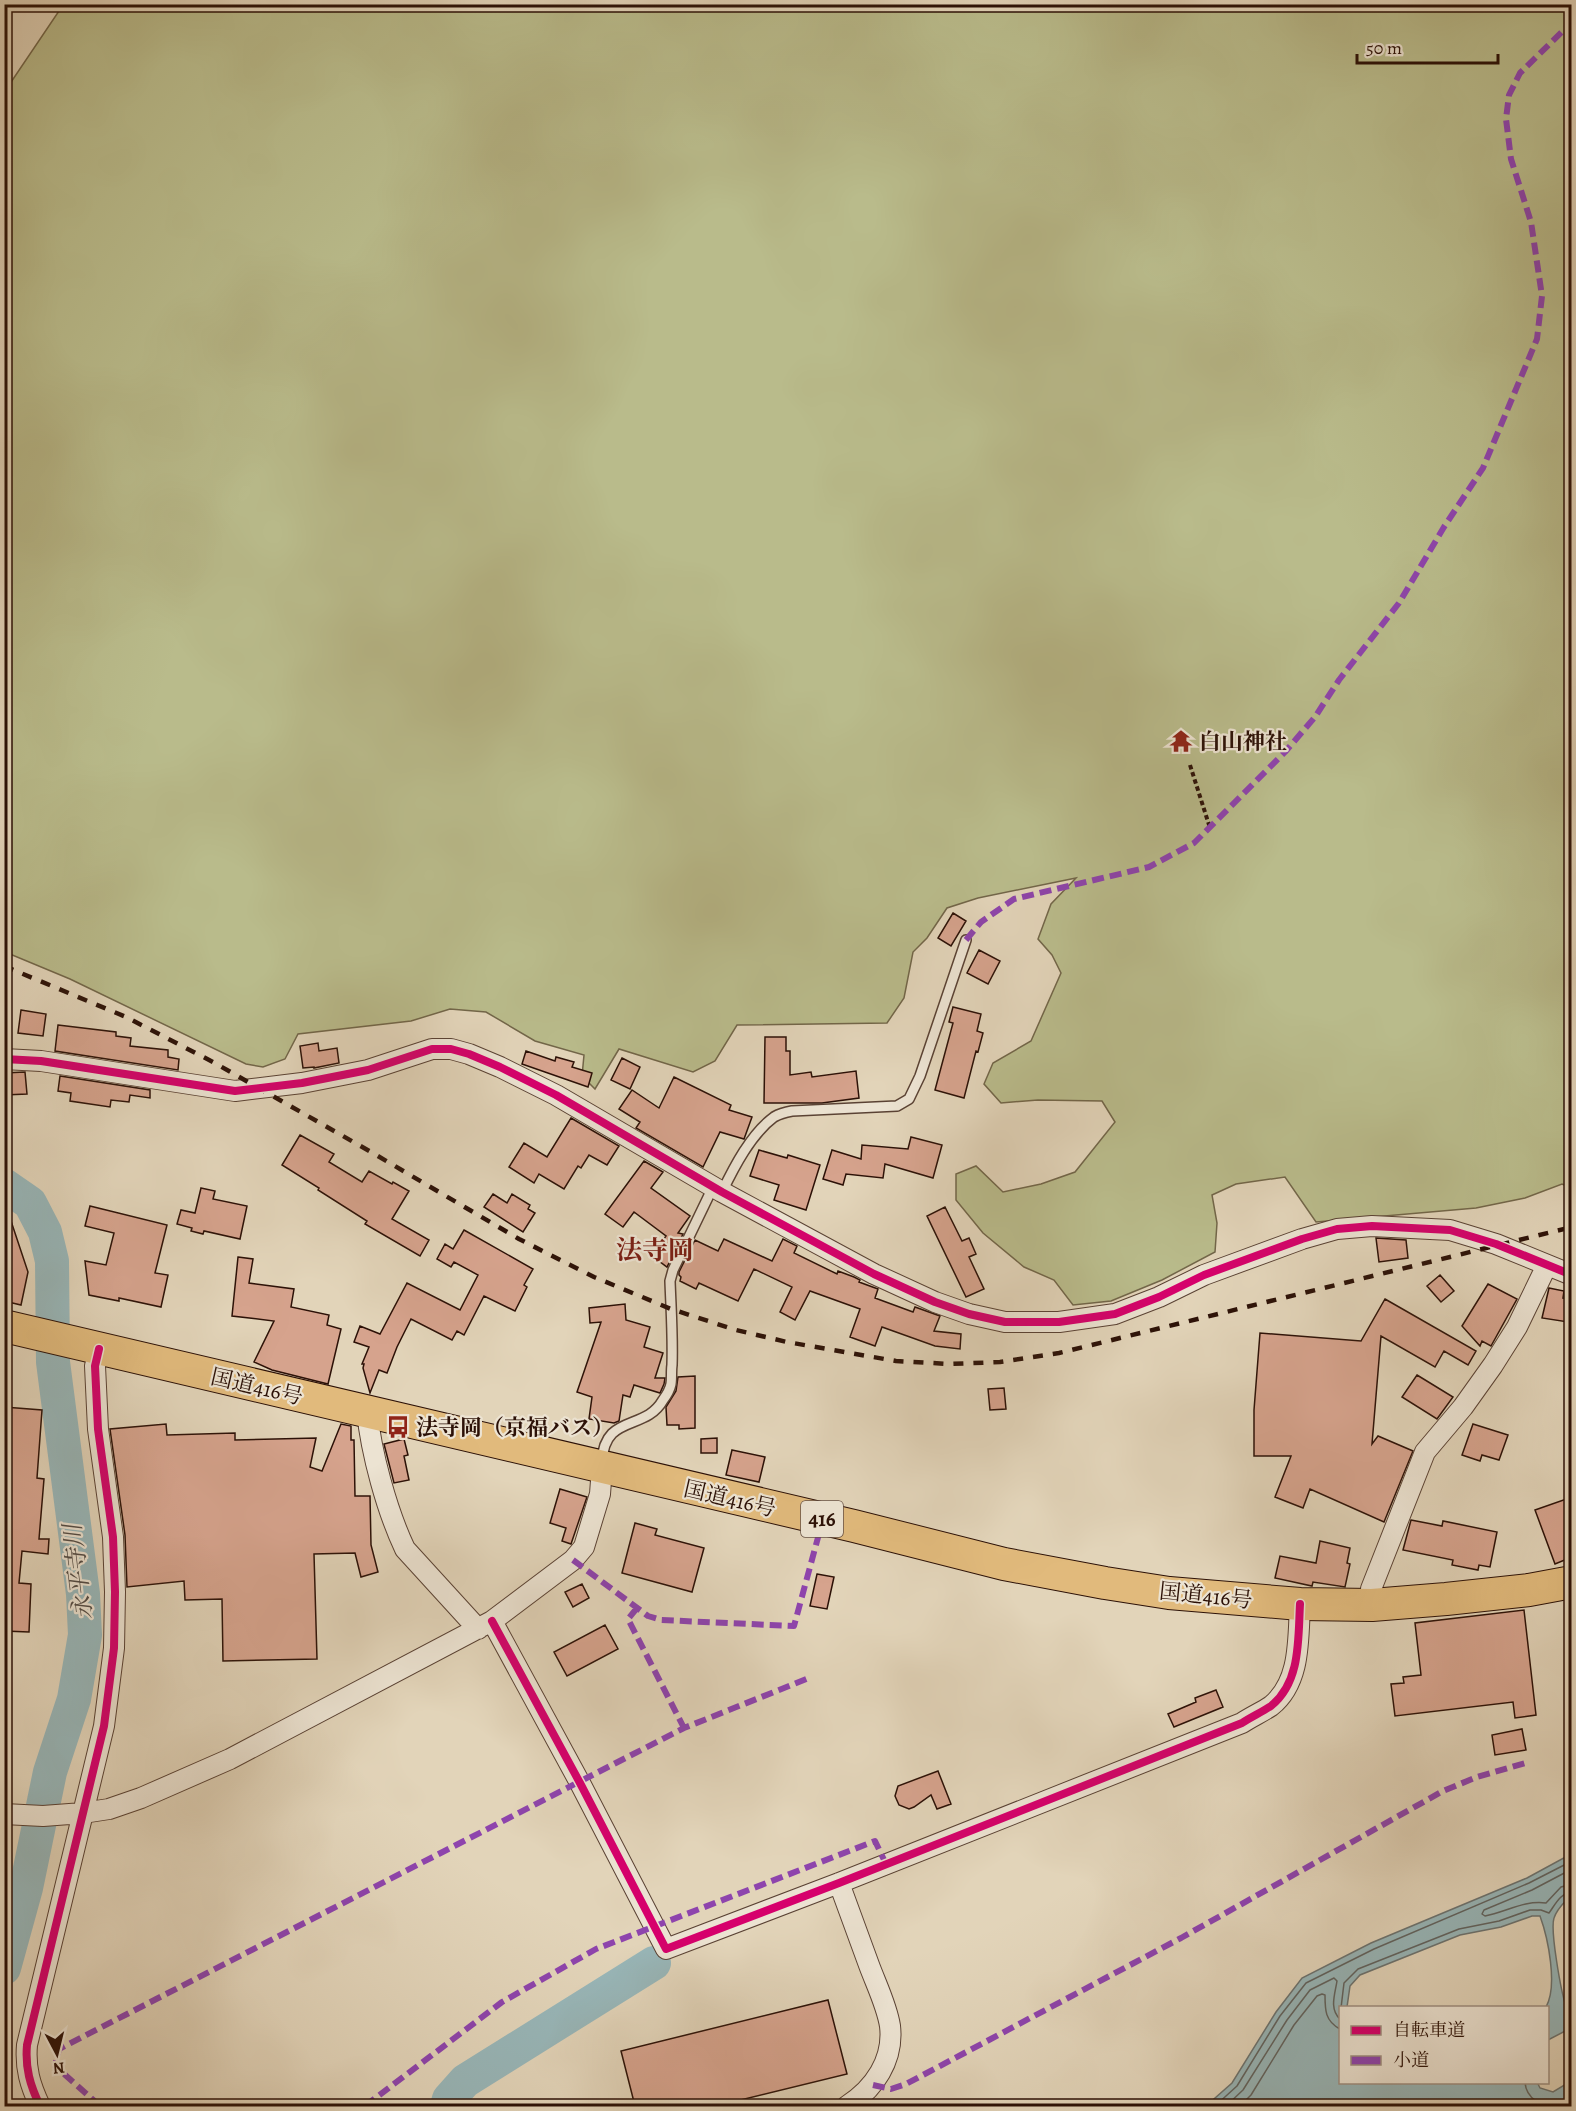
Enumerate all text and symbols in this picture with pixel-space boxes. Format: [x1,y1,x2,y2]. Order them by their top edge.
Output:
scale bar [1357,27,1498,65]
text: 50 m [1366,36,1402,60]
place label: 白山神社 [1199,727,1287,757]
temple icon: 白山神社 [1168,728,1194,754]
district label: 法寺岡 [616,1233,694,1268]
street label: 国道416号 [208,1362,306,1412]
place label: 法寺岡（京福バス） [416,1413,614,1443]
bus stop icon: 法寺岡（京福バス） [385,1414,411,1440]
street label: 国道416号 [681,1474,779,1524]
road number: 416 [801,1501,843,1537]
water label: 永平寺川 [56,1519,100,1622]
street label: 国道416号 [1158,1576,1254,1616]
legend [1339,2006,1549,2084]
text: 自転車道 [1393,2018,1465,2042]
north arrow [27,2024,87,2084]
text: 小道 [1393,2048,1429,2072]
text: N [51,2056,66,2080]

